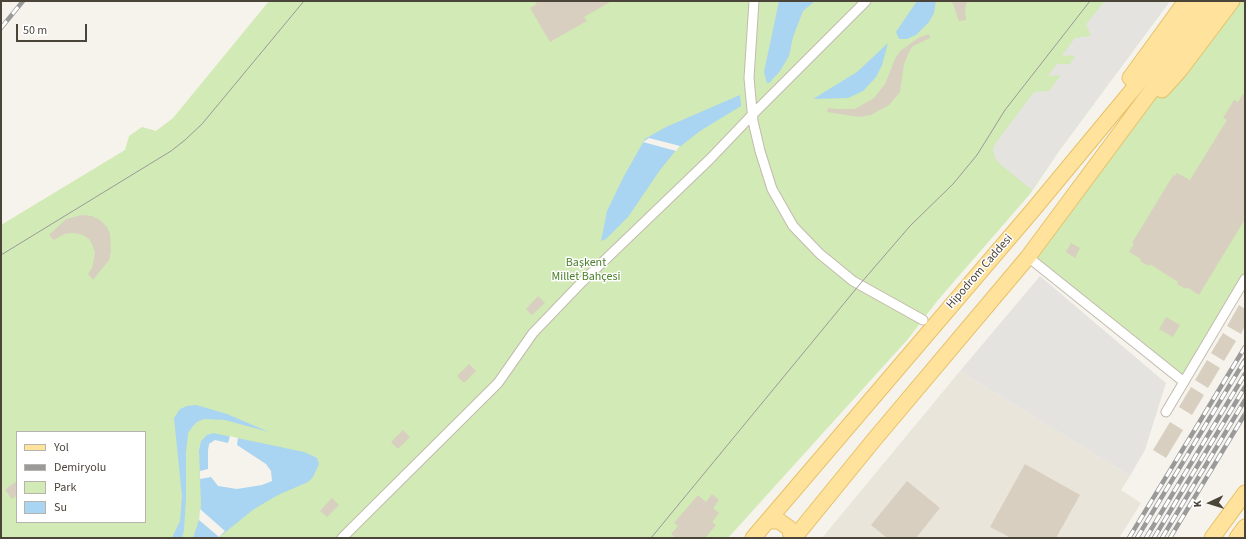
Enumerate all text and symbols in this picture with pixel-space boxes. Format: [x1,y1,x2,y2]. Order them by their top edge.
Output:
scale bar [18,16,89,42]
text: 50 m [23,22,47,39]
street label: Hipodrom Caddesi [944,232,1016,312]
park label: Başkent Millet Bahçesi [552,256,620,284]
legend [16,431,146,523]
text: Yol [54,439,69,456]
text: Demiryolu [54,459,106,476]
text: Park [54,479,76,496]
north arrow [1190,483,1230,523]
text: Su [54,499,67,516]
text: K [1190,500,1205,508]

